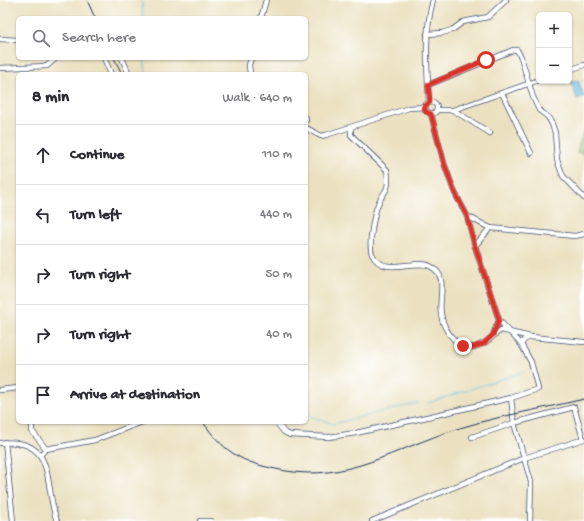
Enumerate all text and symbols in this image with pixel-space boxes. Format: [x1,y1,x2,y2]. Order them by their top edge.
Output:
map controls [536,12,572,84]
button: + [536,12,572,48]
search box [16,16,308,60]
icon: search [30,27,52,49]
text: Search here [62,29,136,47]
button: − [536,48,572,84]
route start [477,51,495,69]
text: 8 min [32,88,69,108]
text: Walk · 640 m [222,91,292,106]
icon: ahead [32,144,54,166]
text: Continue [70,146,124,164]
text: 110 m [262,147,292,162]
icon: left [32,204,54,226]
text: Turn left [70,206,121,224]
text: 440 m [260,207,292,222]
icon: right [32,264,54,286]
text: Turn right [70,266,130,284]
text: 50 m [265,267,292,282]
icon: right [32,324,54,346]
text: Turn right [70,326,130,344]
text: 40 m [266,327,292,342]
route end [454,337,472,355]
icon: arrive [32,384,54,406]
text: Arrive at destination [70,386,200,404]

